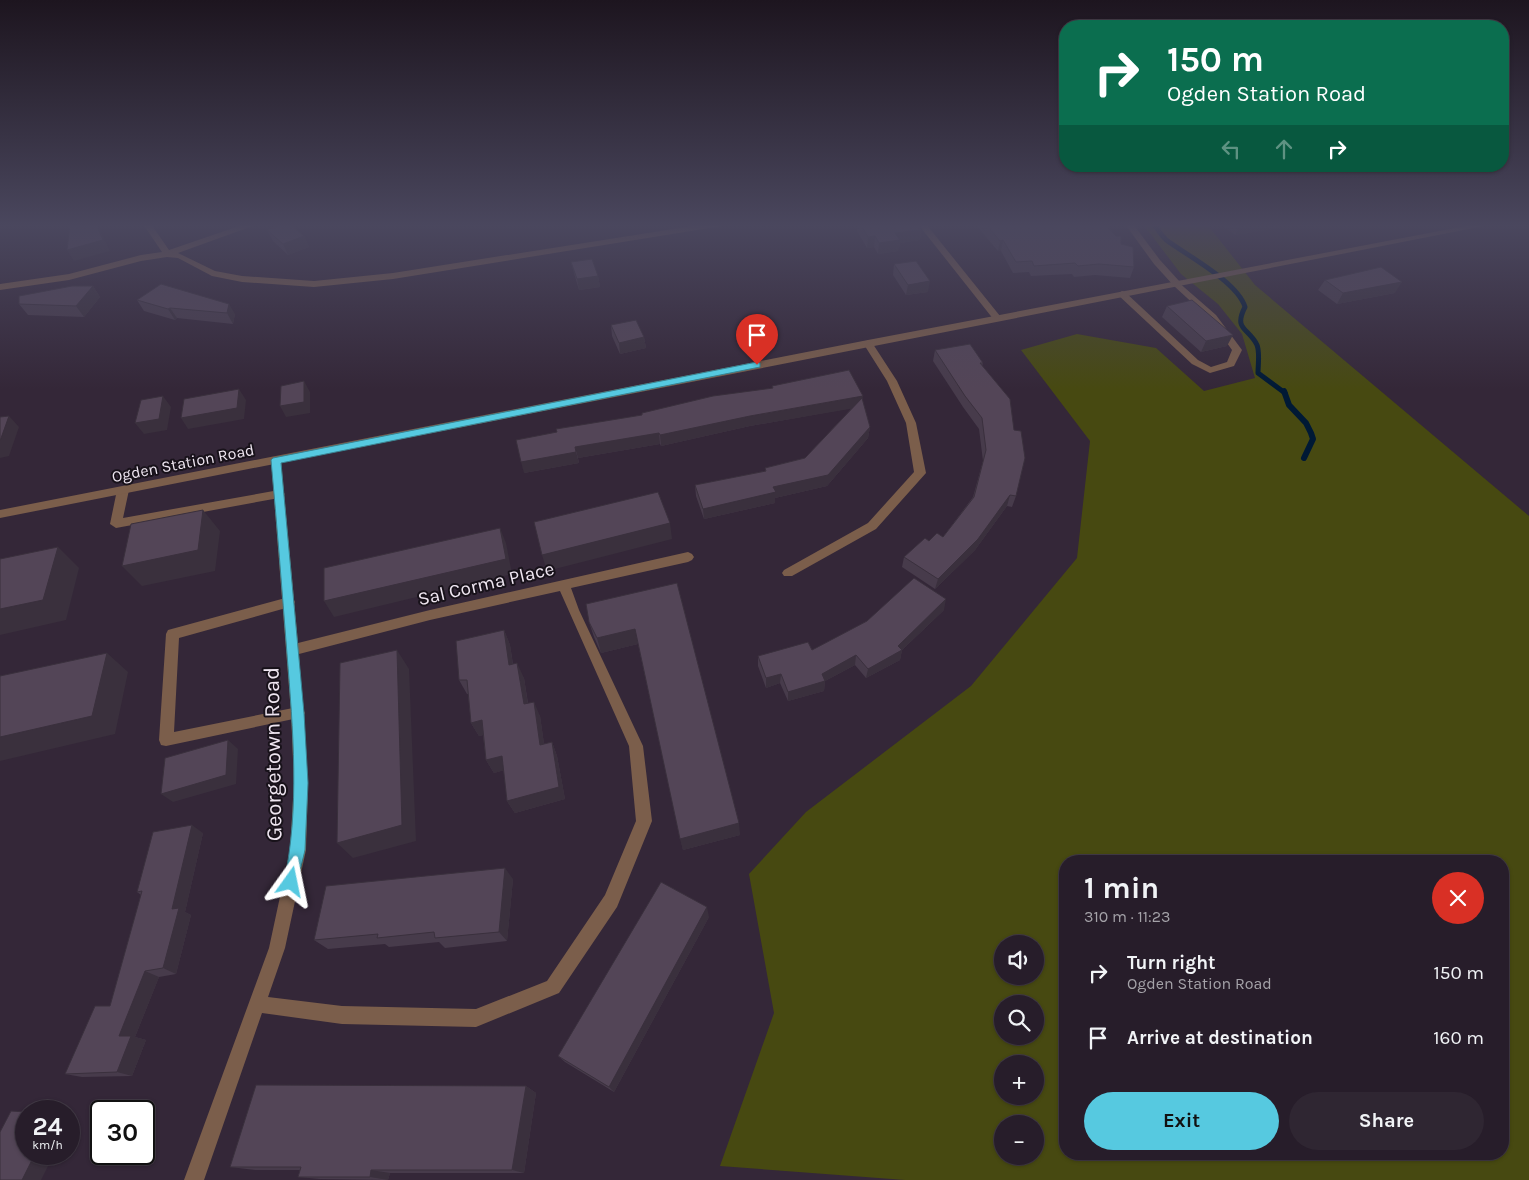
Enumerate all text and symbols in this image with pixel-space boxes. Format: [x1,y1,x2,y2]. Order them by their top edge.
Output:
text: 150 m [1167,39,1264,80]
icon: right [1084,40,1149,105]
text: Ogden Station Road [1167,81,1366,107]
icon: left [1217,135,1245,163]
icon: ahead [1270,135,1298,163]
icon: right [1323,135,1351,163]
pin [736,314,778,365]
icon: arrive [743,321,771,349]
street label: Ogden Station Road [110,440,256,486]
street label: Sal Corma Place [416,558,556,610]
street label: Georgetown Road [258,667,288,841]
position arrow [264,855,316,907]
text: 1 min [1084,870,1159,906]
button: close [1432,872,1484,924]
text: 310 m · 11:23 [1084,907,1170,926]
map controls [994,935,1044,1165]
button: sound [994,935,1044,985]
text: Turn right [1127,952,1216,974]
icon: right [1084,959,1112,987]
text: 150 m [1433,962,1484,984]
text: Ogden Station Road [1127,974,1272,993]
button: search [994,995,1044,1045]
icon: arrive [1084,1024,1112,1052]
text: Arrive at destination [1127,1027,1313,1049]
text: 160 m [1433,1027,1484,1049]
button: + [994,1055,1044,1105]
button: Exit [1084,1092,1279,1150]
button: Share [1289,1092,1484,1150]
speed limit sign: 30 [90,1100,155,1165]
text: 24 [32,1112,63,1141]
button: − [994,1115,1044,1165]
text: km/h [32,1138,63,1152]

